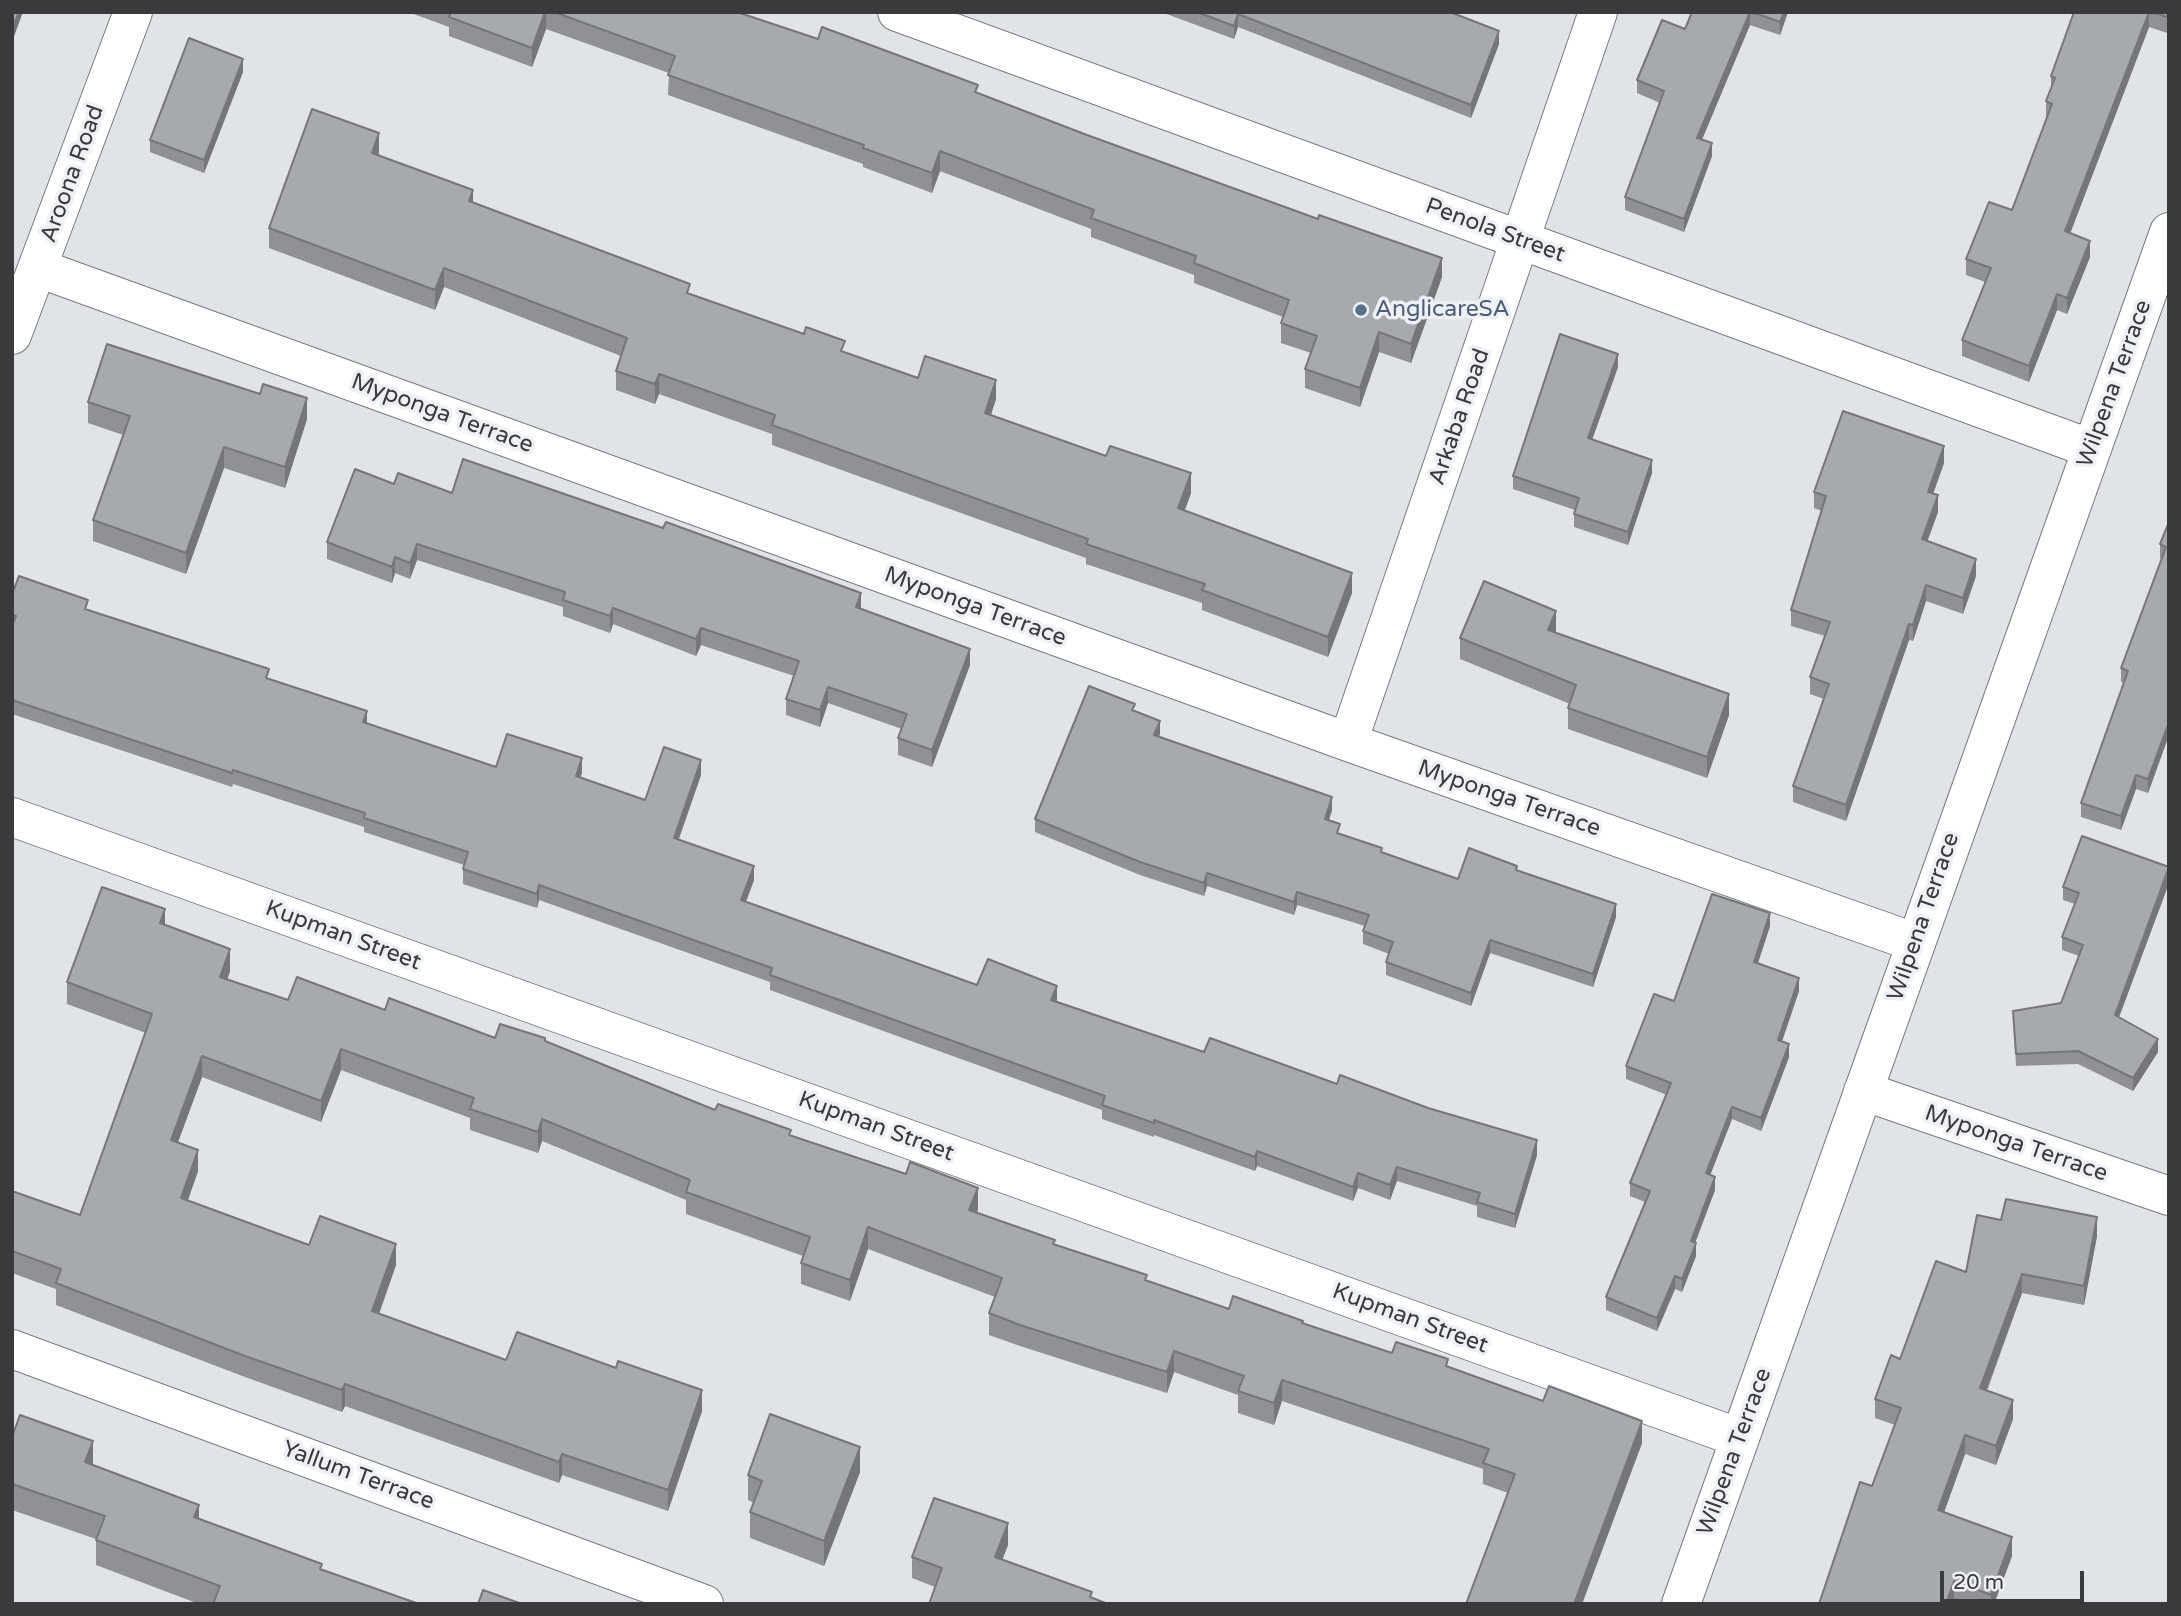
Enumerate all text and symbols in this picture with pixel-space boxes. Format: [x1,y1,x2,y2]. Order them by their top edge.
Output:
street label: Aroona Road [35,102,111,246]
street label: Penola Street [1421,193,1569,269]
place label: AnglicareSA [1375,296,1510,324]
street label: Wilpena Terrace [2072,296,2158,472]
marker: AnglicareSA [1353,302,1369,318]
street label: Arkaba Road [1424,345,1496,489]
street label: Myponga Terrace [347,368,537,460]
street label: Myponga Terrace [880,561,1070,653]
street label: Myponga Terrace [1414,755,1604,843]
street label: Wilpena Terrace [1882,829,1966,1005]
street label: Kupman Street [261,895,425,977]
street label: Kupman Street [794,1086,958,1168]
street label: Myponga Terrace [1921,1100,2111,1188]
street label: Kupman Street [1328,1278,1492,1360]
street label: Wilpena Terrace [1692,1364,1778,1540]
street label: Yallum Terrace [278,1436,438,1516]
scale bar [1943,1556,2086,1600]
text: 20 m [1953,1570,2004,1595]

